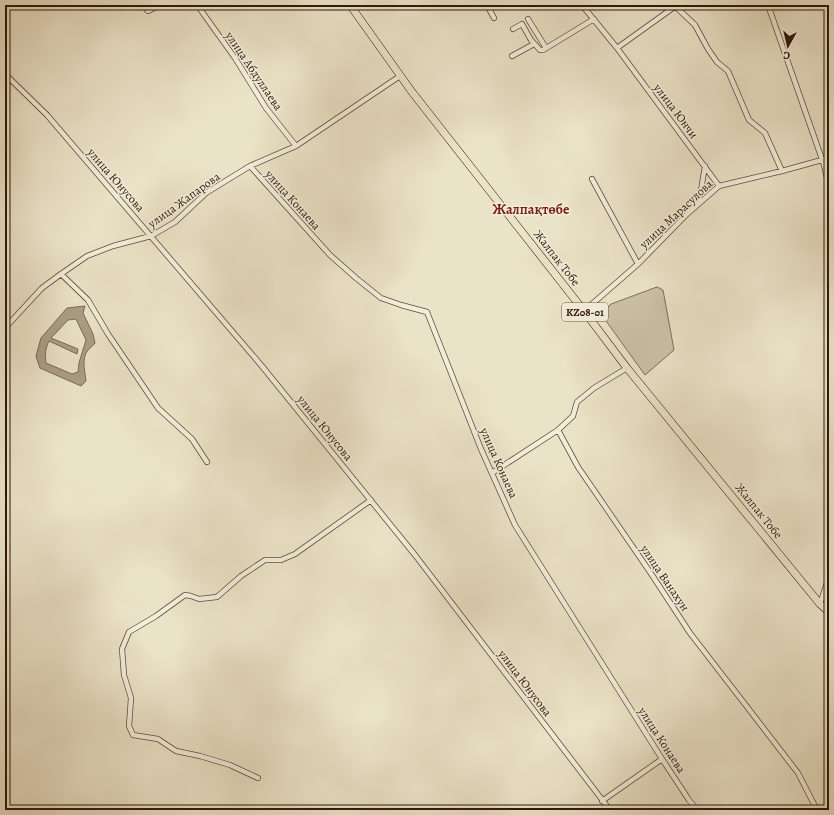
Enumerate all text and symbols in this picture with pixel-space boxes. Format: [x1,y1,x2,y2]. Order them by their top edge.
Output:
north arrow [768,26,808,66]
street label: улица Абдуллаева [221,28,287,114]
text: С [782,47,791,63]
street label: улица Юнчи [650,80,702,142]
street label: улица Юнусова [83,144,148,216]
street label: улица Конаева [261,166,325,234]
street label: улица Жапарова [144,168,224,232]
street label: улица Марасулова [635,176,716,253]
district label: Жалпақтөбе [493,200,570,219]
street label: Жалпак Тобе [530,227,584,289]
road number: KZ08-01 [562,303,608,321]
street label: улица Юнусова [293,391,357,464]
street label: улица Конаева [476,424,522,501]
street label: Жалпак Тобе [732,480,786,542]
street label: улица Ванахун [636,541,693,614]
street label: улица Юнусова [494,646,556,720]
street label: улица Конаева [634,703,690,776]

